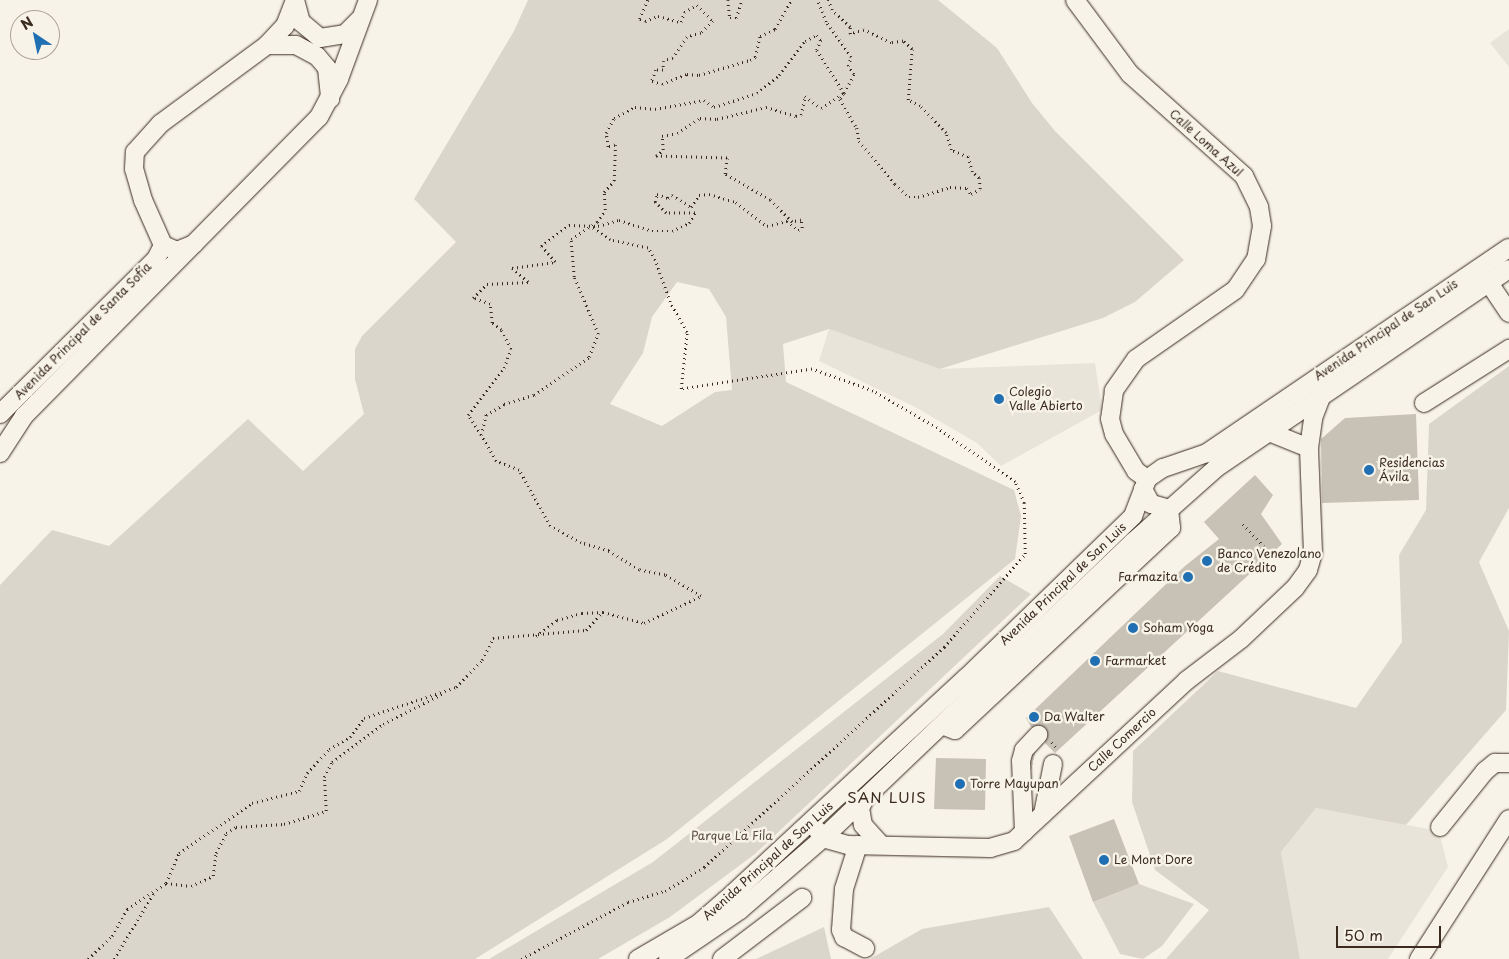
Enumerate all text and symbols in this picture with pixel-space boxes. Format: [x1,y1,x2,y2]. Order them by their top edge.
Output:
north arrow [10,10,60,60]
text: N [16,11,37,35]
street label: Calle Loma Azul [1166,106,1246,180]
street label: Avenida Principal de Santa Sofía [11,259,155,403]
street label: Avenida Principal de San Luis [1312,277,1460,383]
place label: Colegio Valle Abierto [1009,385,1082,413]
marker: Colegio Valle Abierto [993,393,1005,405]
place label: Residencias Ávila [1379,456,1445,484]
marker: Residencias Ávila [1363,464,1375,476]
street label: Avenida Principal de San Luis [997,520,1129,648]
place label: Banco Venezolano de Crédito [1217,547,1322,575]
marker: Banco Venezolano de Crédito [1201,555,1213,567]
place label: Farmazita [1118,570,1178,584]
marker: Farmazita [1182,571,1194,583]
place label: Soham Yoga [1143,621,1214,635]
marker: Soham Yoga [1127,622,1139,634]
place label: Farmarket [1105,654,1166,668]
marker: Farmarket [1089,655,1101,667]
street label: Calle Comercio [1085,705,1159,775]
place label: Da Walter [1044,710,1104,724]
marker: Da Walter [1028,711,1040,723]
place label: Torre Mayupan [970,777,1059,791]
marker: Torre Mayupan [954,778,966,790]
district label: SAN LUIS [847,788,927,806]
street label: Avenida Principal de San Luis [700,799,836,923]
park label: Parque La Fila [691,829,773,843]
place label: Le Mont Dore [1114,853,1193,867]
marker: Le Mont Dore [1098,854,1110,866]
scale bar [1339,916,1444,948]
text: 50 m [1344,923,1383,946]

